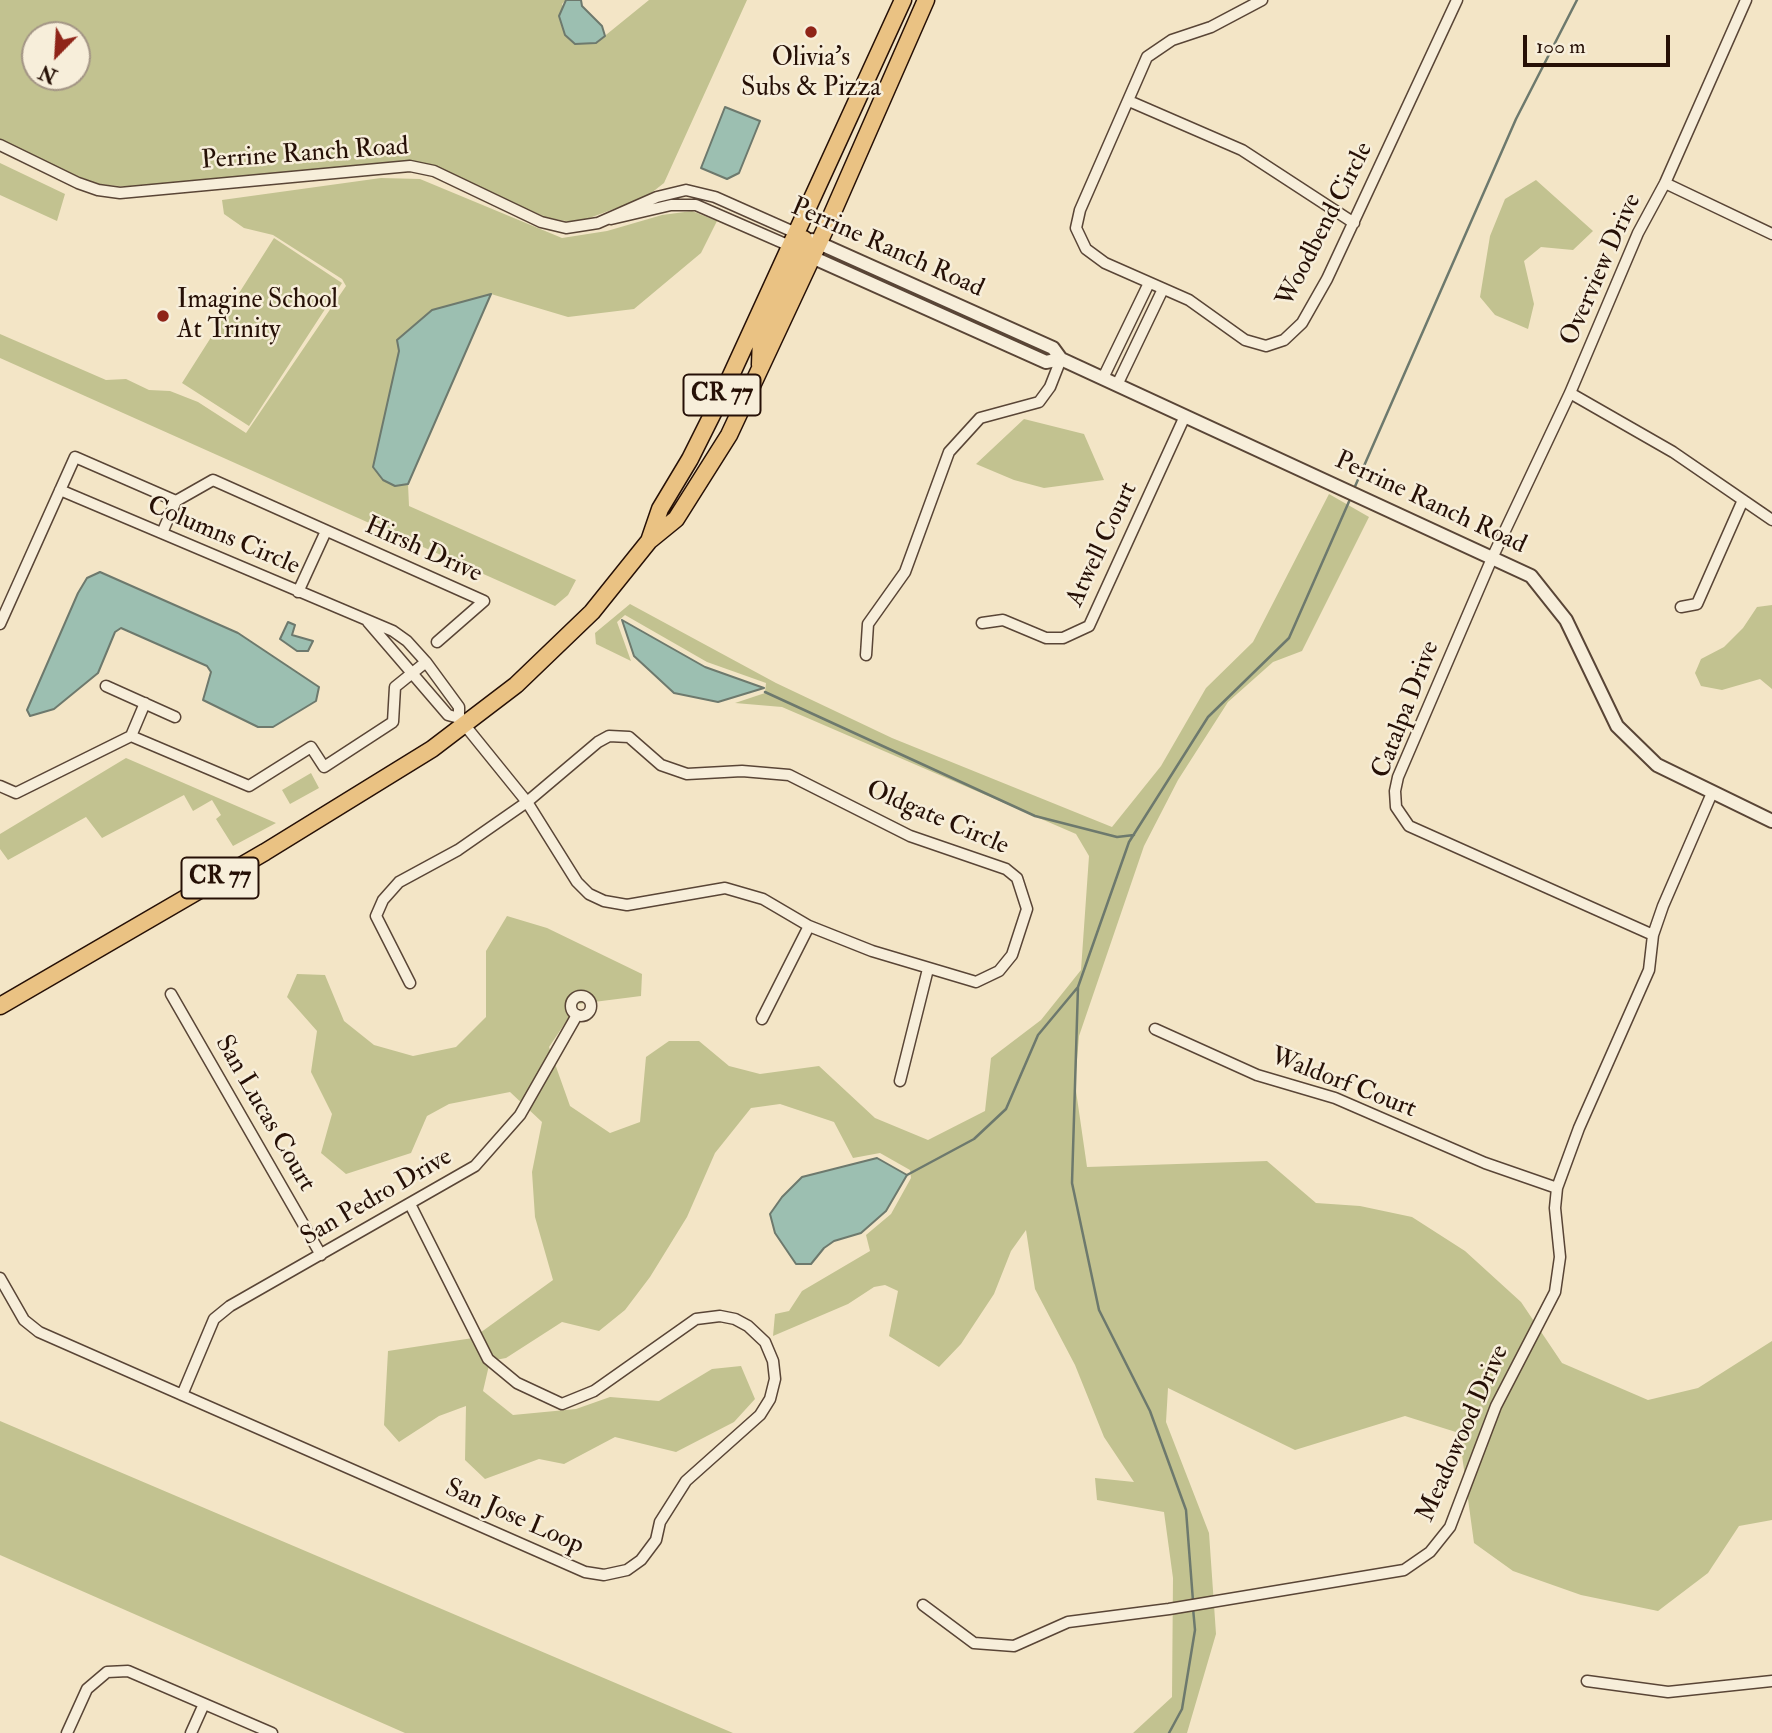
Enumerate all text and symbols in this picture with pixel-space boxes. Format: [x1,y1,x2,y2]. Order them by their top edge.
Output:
north arrow [21,21,91,91]
scale bar [1527,21,1674,65]
marker: Olivia's Subs & Pizza [803,24,819,40]
text: 100 m [1536,33,1586,60]
place label: Olivia's Subs & Pizza [741,43,881,104]
text: N [36,59,61,88]
street label: Perrine Ranch Road [200,132,410,178]
street label: Woodbend Circle [1271,138,1381,312]
street label: Overview Drive [1555,189,1649,351]
street label: Perrine Ranch Road [786,192,988,306]
place label: Imagine School At Trinity [177,285,338,346]
marker: Imagine School At Trinity [155,308,171,324]
road number: CR 77 [684,374,760,416]
street label: Perrine Ranch Road [1329,446,1531,562]
street label: Atwell Court [1061,478,1145,612]
street label: Columns Circle [142,491,304,583]
street label: Hirsh Drive [359,511,487,591]
street label: Catalpa Drive [1367,637,1447,783]
street label: Oldgate Circle [861,775,1013,863]
road number: CR 77 [182,858,258,898]
street label: San Lucas Court [207,1030,321,1198]
street label: Waldorf Court [1266,1042,1420,1126]
street label: San Pedro Drive [296,1142,458,1254]
street label: Meadowood Drive [1411,1341,1517,1527]
street label: San Jose Loop [440,1473,588,1563]

